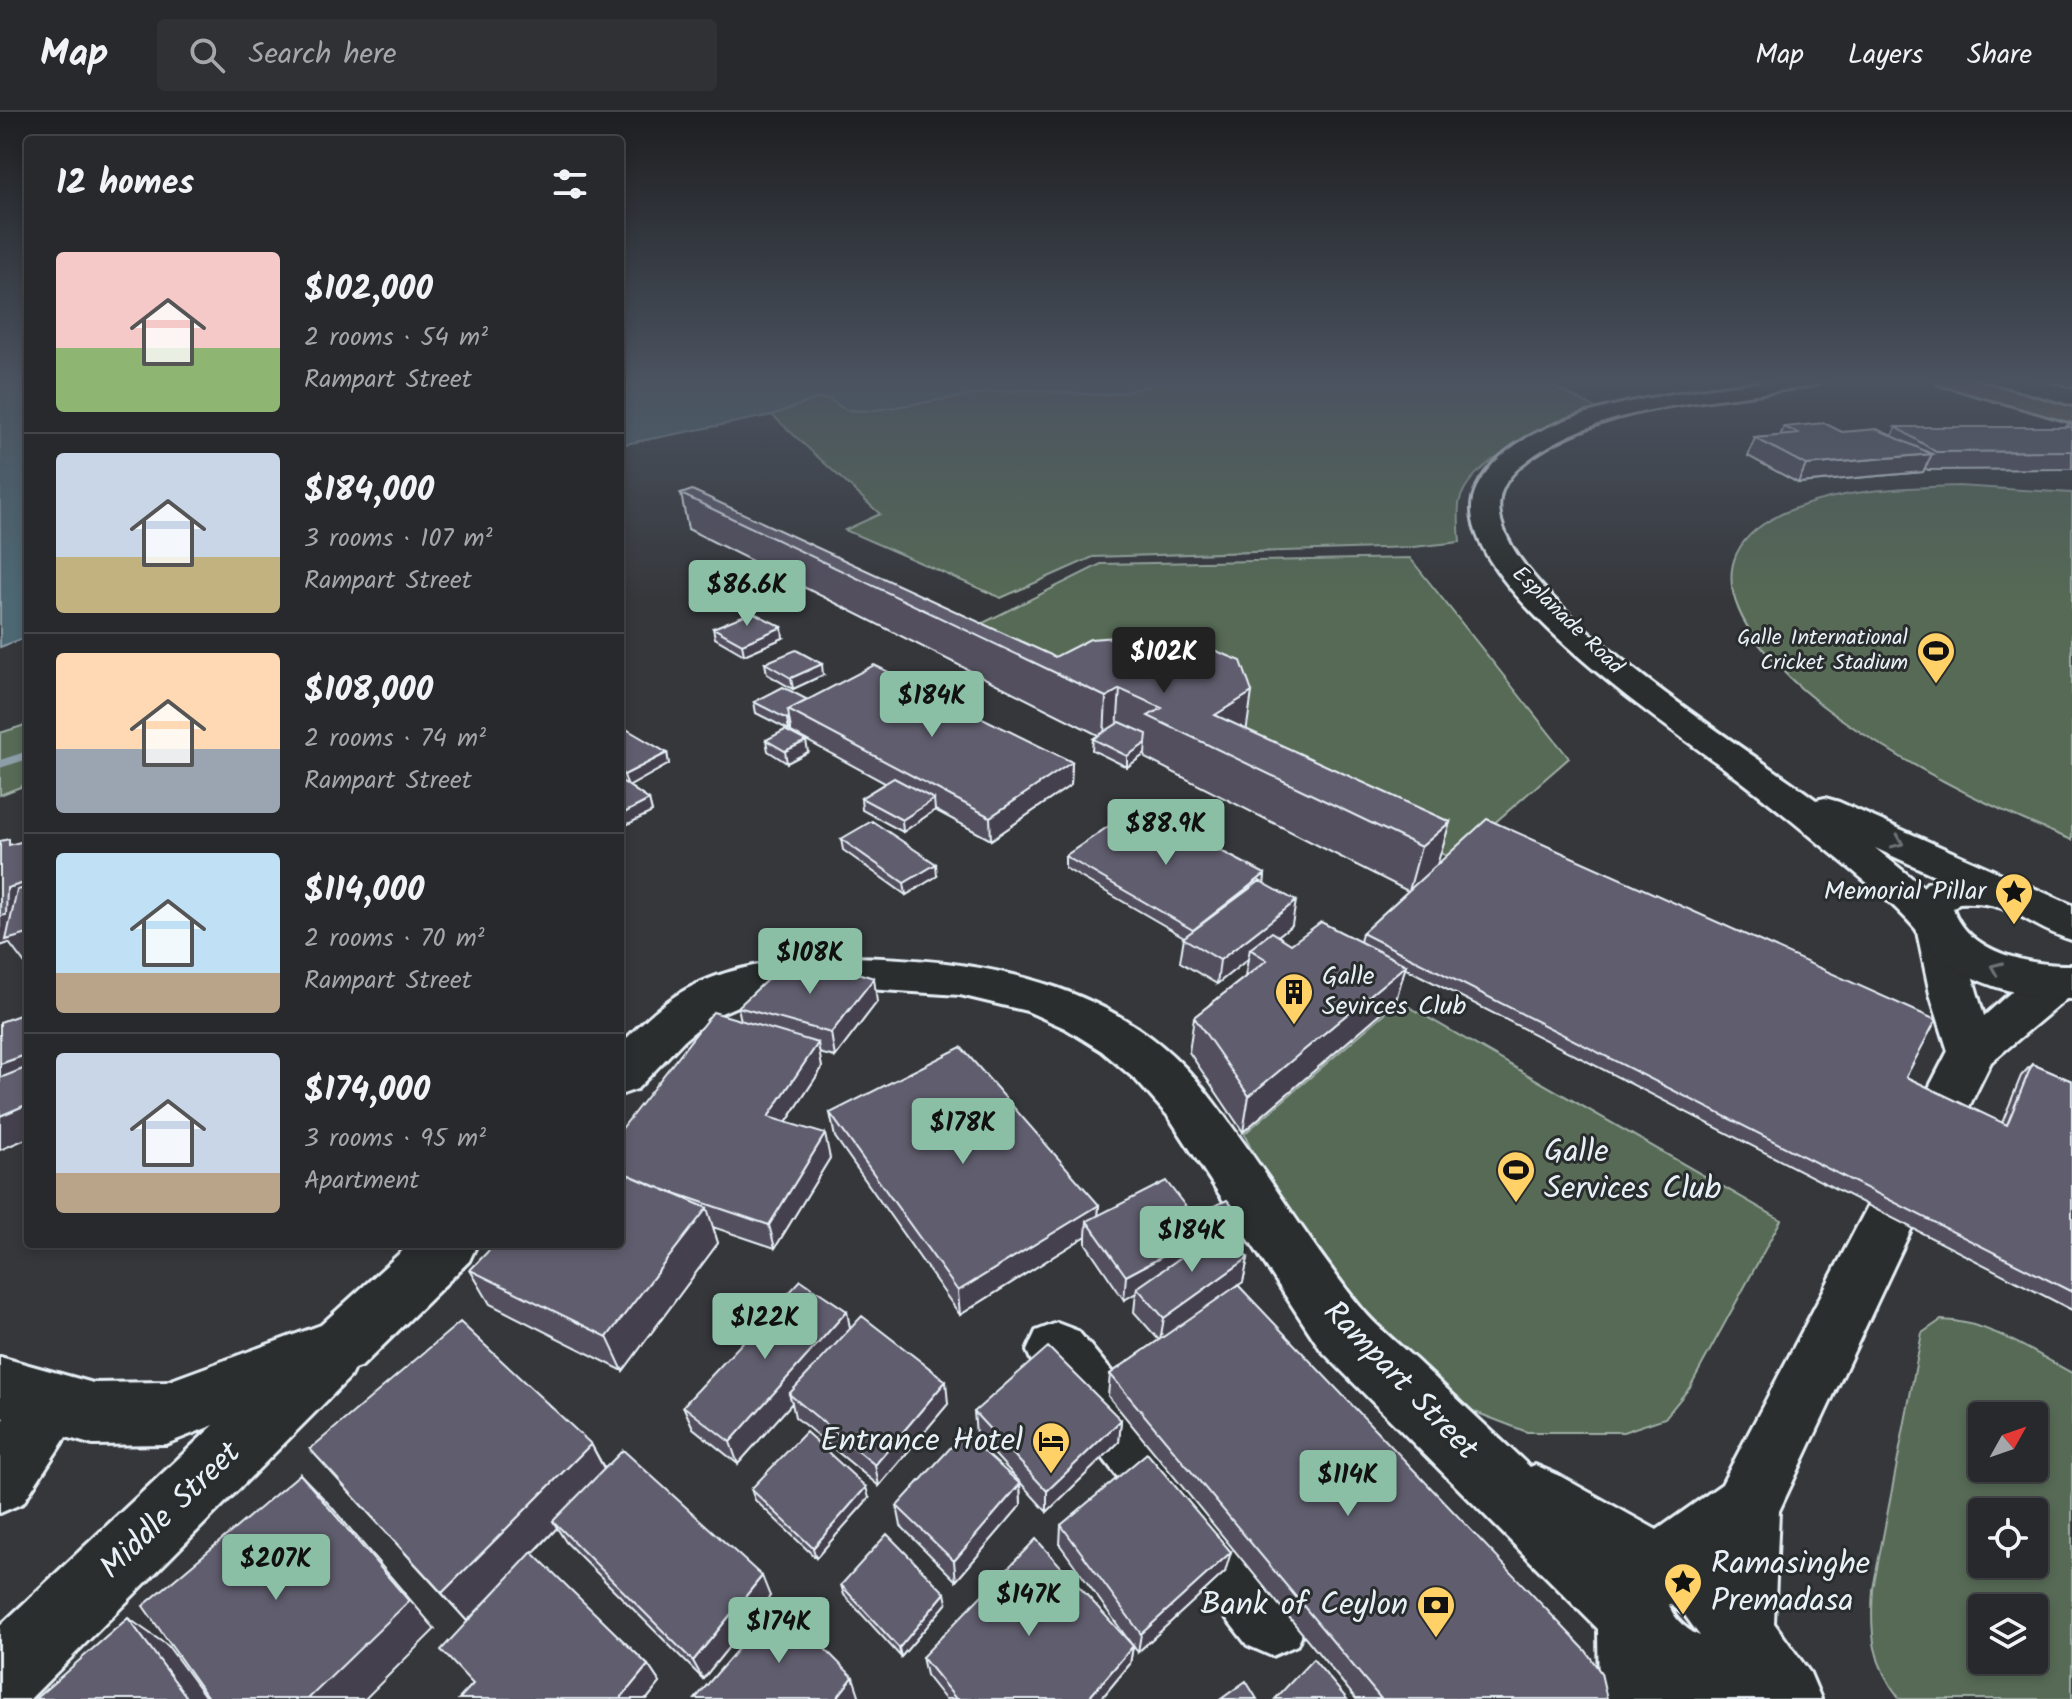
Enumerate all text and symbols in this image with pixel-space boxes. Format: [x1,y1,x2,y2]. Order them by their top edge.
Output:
search box [157,19,717,91]
text: Map [40,25,109,85]
text: Search here [249,31,396,79]
icon: search [185,33,229,77]
text: Map [1755,33,1804,78]
text: Layers [1848,33,1923,78]
text: Share [1967,33,2032,78]
text: 12 homes [56,157,194,211]
icon: filters [548,162,592,206]
text: $102,000 [304,263,433,317]
icon: home [120,284,216,380]
text: 2 rooms · 54 m² [304,317,488,359]
text: Rampart Street [304,359,472,401]
text: $184,000 [304,464,434,518]
icon: home [120,485,216,581]
text: 3 rooms · 107 m² [304,518,493,560]
street label: Esplanade Road [1503,558,1632,684]
text: Rampart Street [304,560,472,602]
pin: $86.6K [682,560,812,628]
text: $86.6K [707,565,787,607]
place label: Galle International Cricket Stadium [1737,621,1909,681]
pin: $102K [1108,627,1220,695]
sports icon: Galle International Cricket Stadium [1915,630,1957,685]
text: $102K [1130,632,1198,674]
text: $108,000 [304,664,433,718]
pin: $184K [876,671,988,739]
text: $184K [898,676,966,718]
icon: home [120,685,216,781]
text: 2 rooms · 74 m² [304,718,486,760]
text: Rampart Street [304,760,472,802]
pin: $88.9K [1101,799,1231,867]
text: $88.9K [1125,804,1207,846]
one-way arrow [1890,832,1904,848]
text: $114,000 [304,864,424,918]
place label: Memorial Pillar [1824,871,1987,913]
place icon: Memorial Pillar [1993,871,2035,926]
icon: home [120,885,216,981]
text: 2 rooms · 70 m² [304,918,485,960]
pin: $108K [754,928,866,996]
text: $108K [776,933,844,975]
place label: Galle Sevirces Club [1322,956,1466,1028]
text: Rampart Street [304,960,472,1002]
one-way arrow [1990,962,2004,978]
building icon: Galle Sevirces Club [1273,971,1315,1026]
text: $174,000 [304,1064,430,1118]
icon: home [120,1085,216,1181]
pin: $178K [907,1098,1019,1166]
text: $178K [930,1103,996,1145]
text: 3 rooms · 95 m² [304,1118,486,1160]
place label: Galle Services Club [1544,1127,1722,1215]
sports icon: Galle Services Club [1495,1149,1537,1204]
text: Apartment [304,1160,419,1202]
pin: $184K [1136,1206,1248,1274]
text: $184K [1158,1211,1226,1253]
street label: Rampart Street [1310,1289,1490,1473]
pin: $122K [709,1293,821,1361]
text: $122K [730,1298,800,1340]
north arrow [1968,1402,2048,1482]
map controls [1968,1402,2048,1674]
place label: Entrance Hotel [820,1416,1023,1467]
hotel icon: Entrance Hotel [1030,1420,1072,1475]
street label: Middle Street [88,1429,254,1592]
pin: $114K [1292,1450,1404,1518]
text: $114K [1318,1455,1378,1497]
button: locate [1968,1498,2048,1578]
pin: $207K [220,1534,332,1602]
text: $207K [240,1539,312,1581]
place label: Ramasinghe Premadasa [1711,1539,1870,1627]
place icon: Ramasinghe Premadasa [1662,1561,1704,1616]
pin: $147K [973,1570,1085,1638]
text: $147K [996,1575,1062,1617]
place label: Bank of Ceylon [1200,1580,1408,1631]
bank icon: Bank of Ceylon [1415,1584,1457,1639]
button: layers [1968,1594,2048,1674]
pin: $174K [723,1597,835,1665]
text: $174K [746,1602,812,1644]

